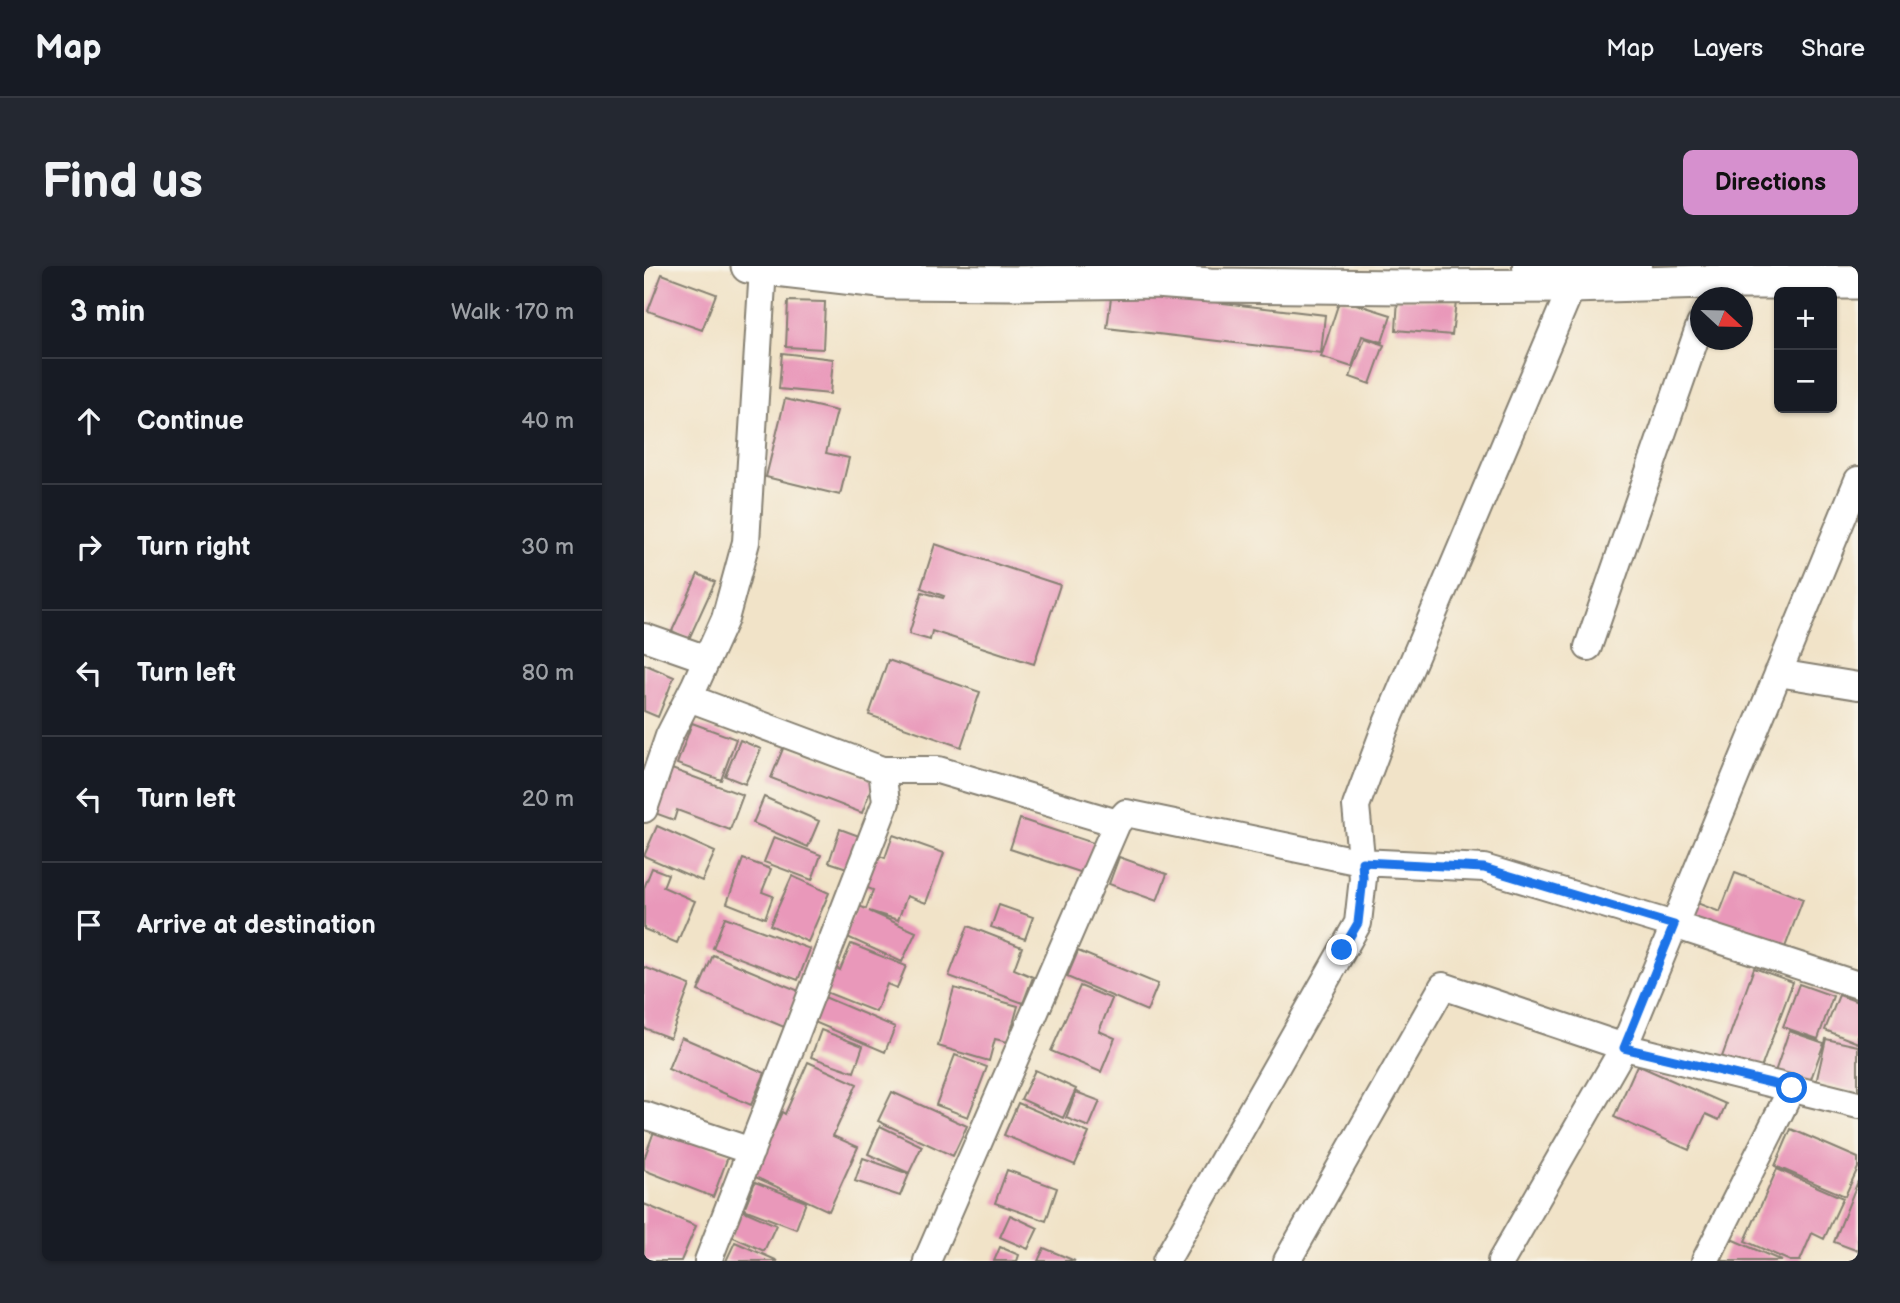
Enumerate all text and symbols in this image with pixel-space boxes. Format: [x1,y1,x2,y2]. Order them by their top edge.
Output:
text: Map [35,28,101,68]
text: Map [1606,34,1654,63]
text: Layers [1692,34,1763,63]
text: Share [1801,34,1865,63]
button: Directions [1683,150,1858,215]
text: Find us [42,153,203,212]
north arrow [1690,287,1753,350]
map controls [1774,287,1837,413]
button: + [1774,287,1837,350]
text: 3 min [70,294,145,330]
text: Walk · 170 m [451,298,574,326]
button: − [1774,350,1837,413]
icon: ahead [70,402,108,440]
text: Continue [137,406,244,437]
text: 40 m [521,407,574,435]
icon: right [70,528,108,566]
text: Turn right [137,532,250,563]
text: 30 m [521,533,574,561]
icon: left [70,654,108,692]
text: Turn left [137,658,236,689]
text: 80 m [522,659,574,687]
icon: left [70,780,108,818]
text: Turn left [137,784,236,815]
text: 20 m [522,785,574,813]
icon: arrive [70,906,108,944]
text: Arrive at destination [137,910,376,941]
route end [1326,934,1357,965]
route start [1776,1072,1807,1103]

